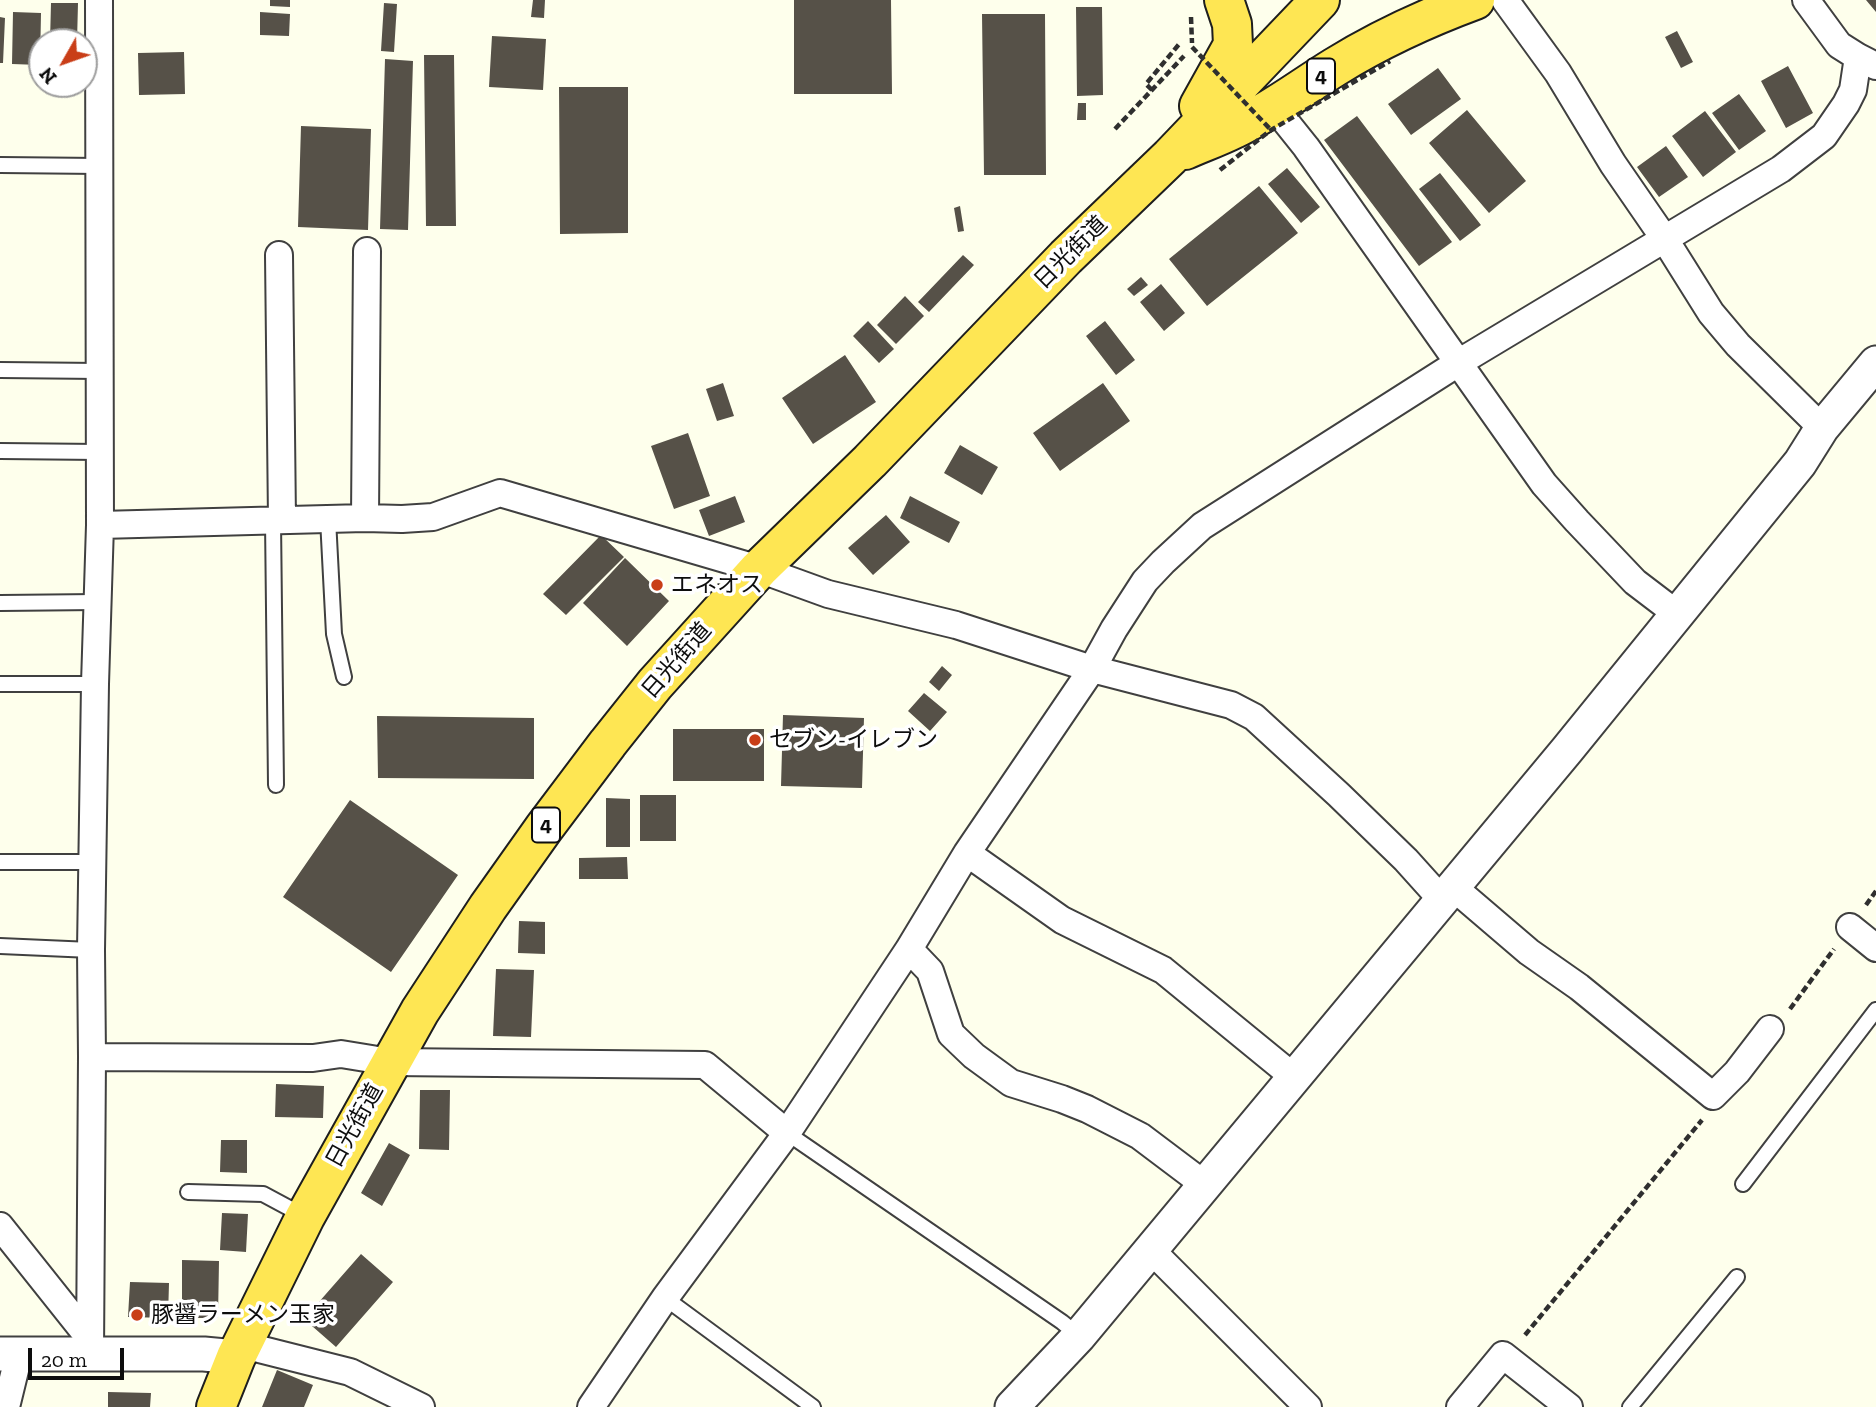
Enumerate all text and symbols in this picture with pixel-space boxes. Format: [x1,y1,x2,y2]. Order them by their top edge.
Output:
north arrow [28,28,98,98]
road number: 4 [1307,58,1335,94]
text: N [35,63,62,88]
street label: 日光街道 [1029,211,1113,295]
place label: エネオス [671,571,763,599]
marker: エネオス [649,577,665,593]
street label: 日光街道 [636,617,718,705]
place label: セブン-イレブン [769,726,938,754]
marker: セブン-イレブン [747,732,763,748]
road number: 4 [532,808,560,842]
street label: 日光街道 [321,1079,389,1173]
place label: 豚醤ラーメン玉家 [151,1301,335,1329]
marker: 豚醤ラーメン玉家 [129,1307,145,1323]
scale bar [32,1334,128,1378]
text: 20 m [41,1347,87,1372]

